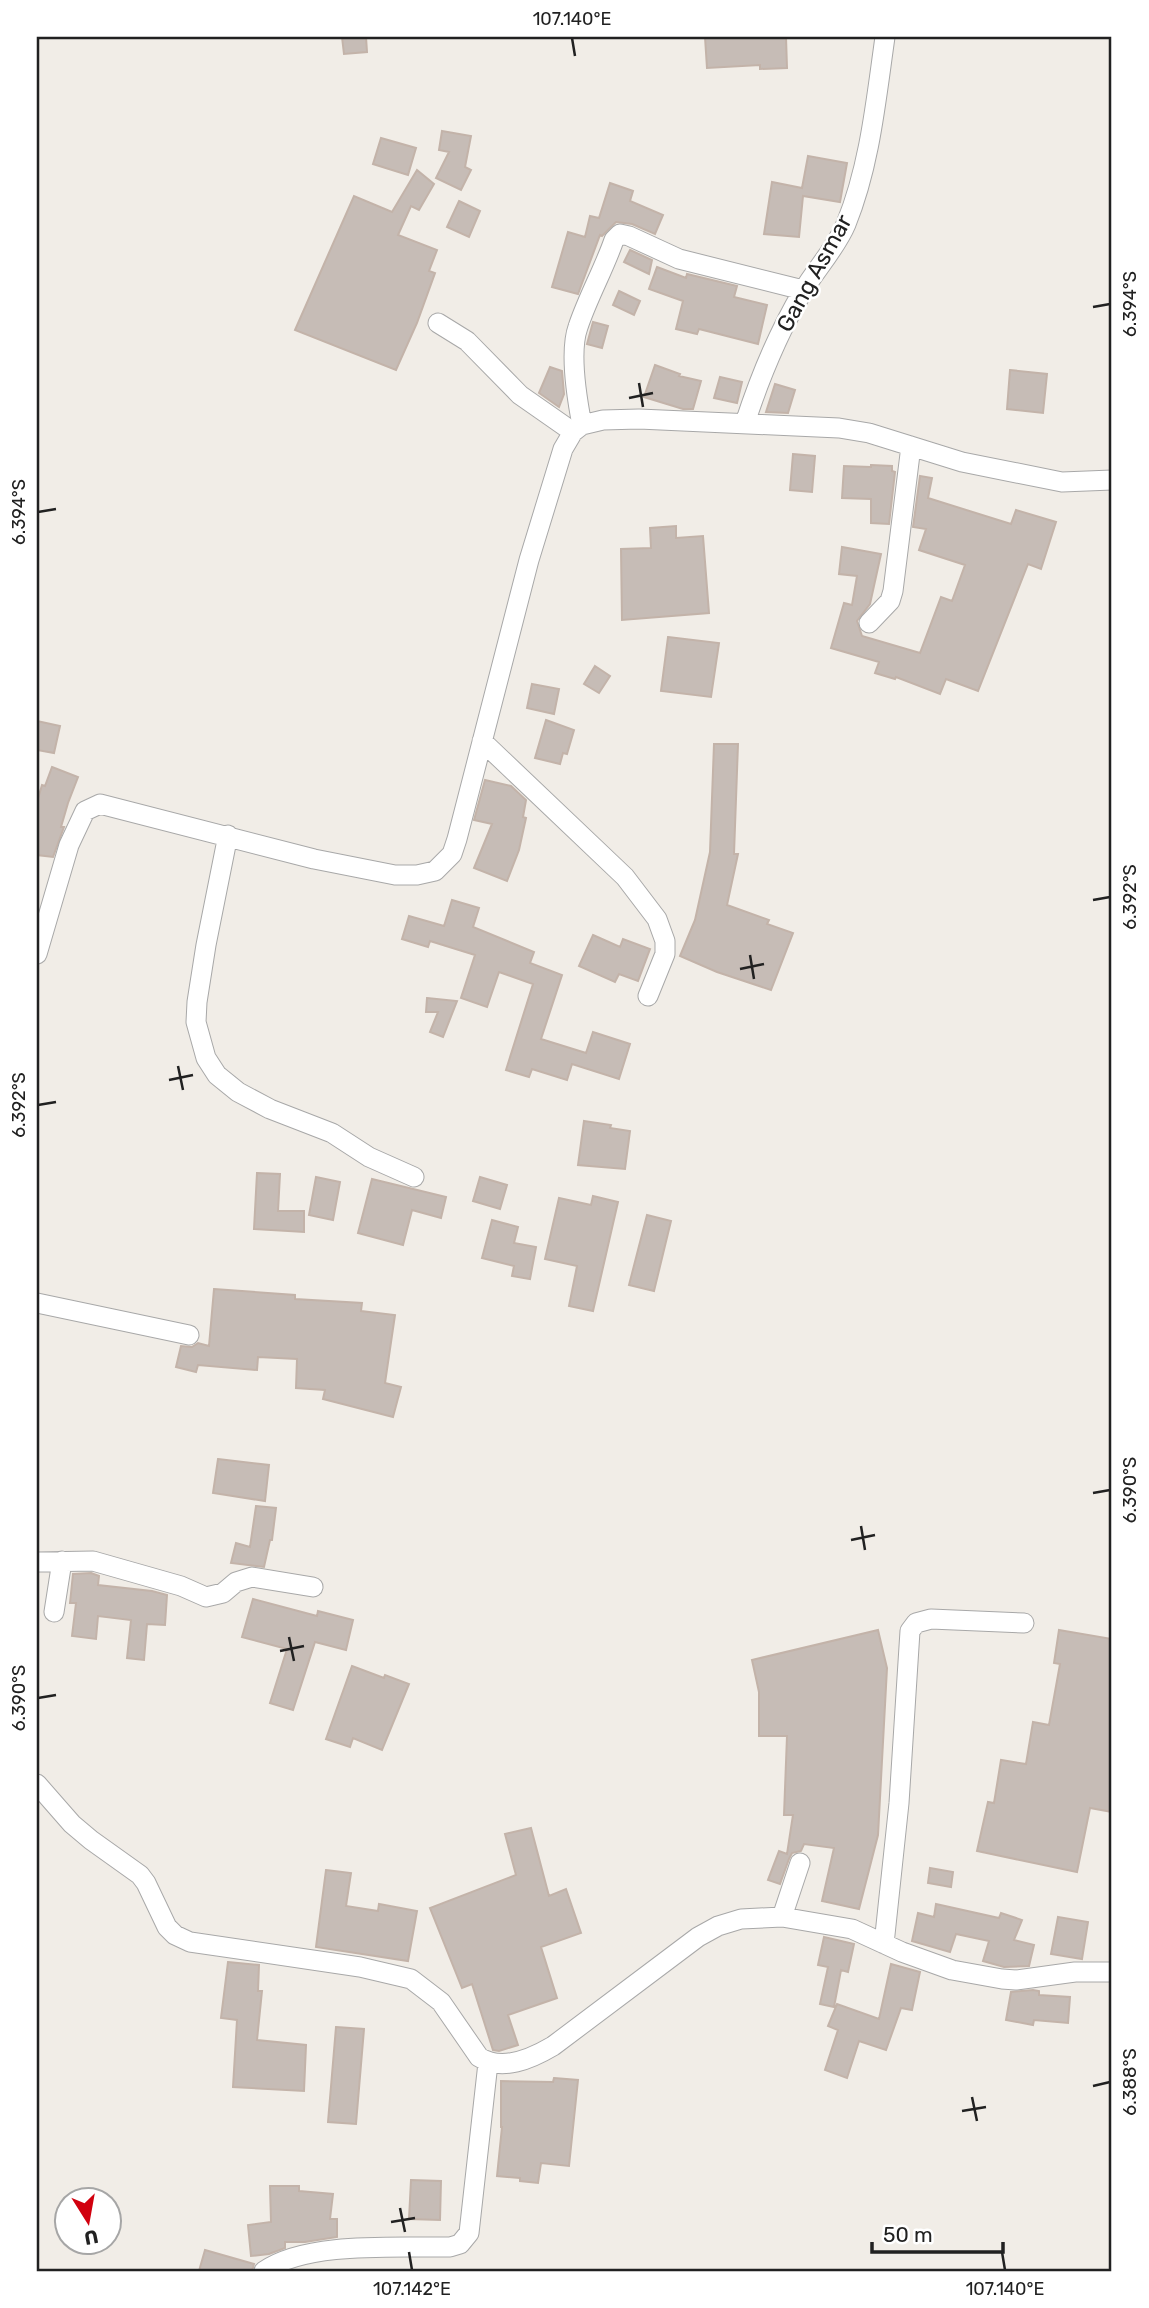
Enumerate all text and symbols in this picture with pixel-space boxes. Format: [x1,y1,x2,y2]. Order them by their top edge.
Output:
text: 107.140°E [533,8,611,30]
street label: Gang Asmar [770,209,858,337]
text: 6.394°S [1119,271,1141,337]
text: 6.394°S [8,479,30,545]
text: 6.392°S [1119,864,1141,930]
text: 6.392°S [8,1072,30,1138]
text: 6.390°S [1119,1457,1141,1523]
text: 6.390°S [8,1665,30,1731]
text: 6.388°S [1119,2048,1141,2116]
north arrow [52,2186,122,2256]
scale bar [872,2210,1004,2254]
text: 50 m [883,2222,933,2247]
text: U [82,2225,100,2250]
text: 107.142°E [373,2278,451,2300]
text: 107.140°E [966,2278,1044,2300]

